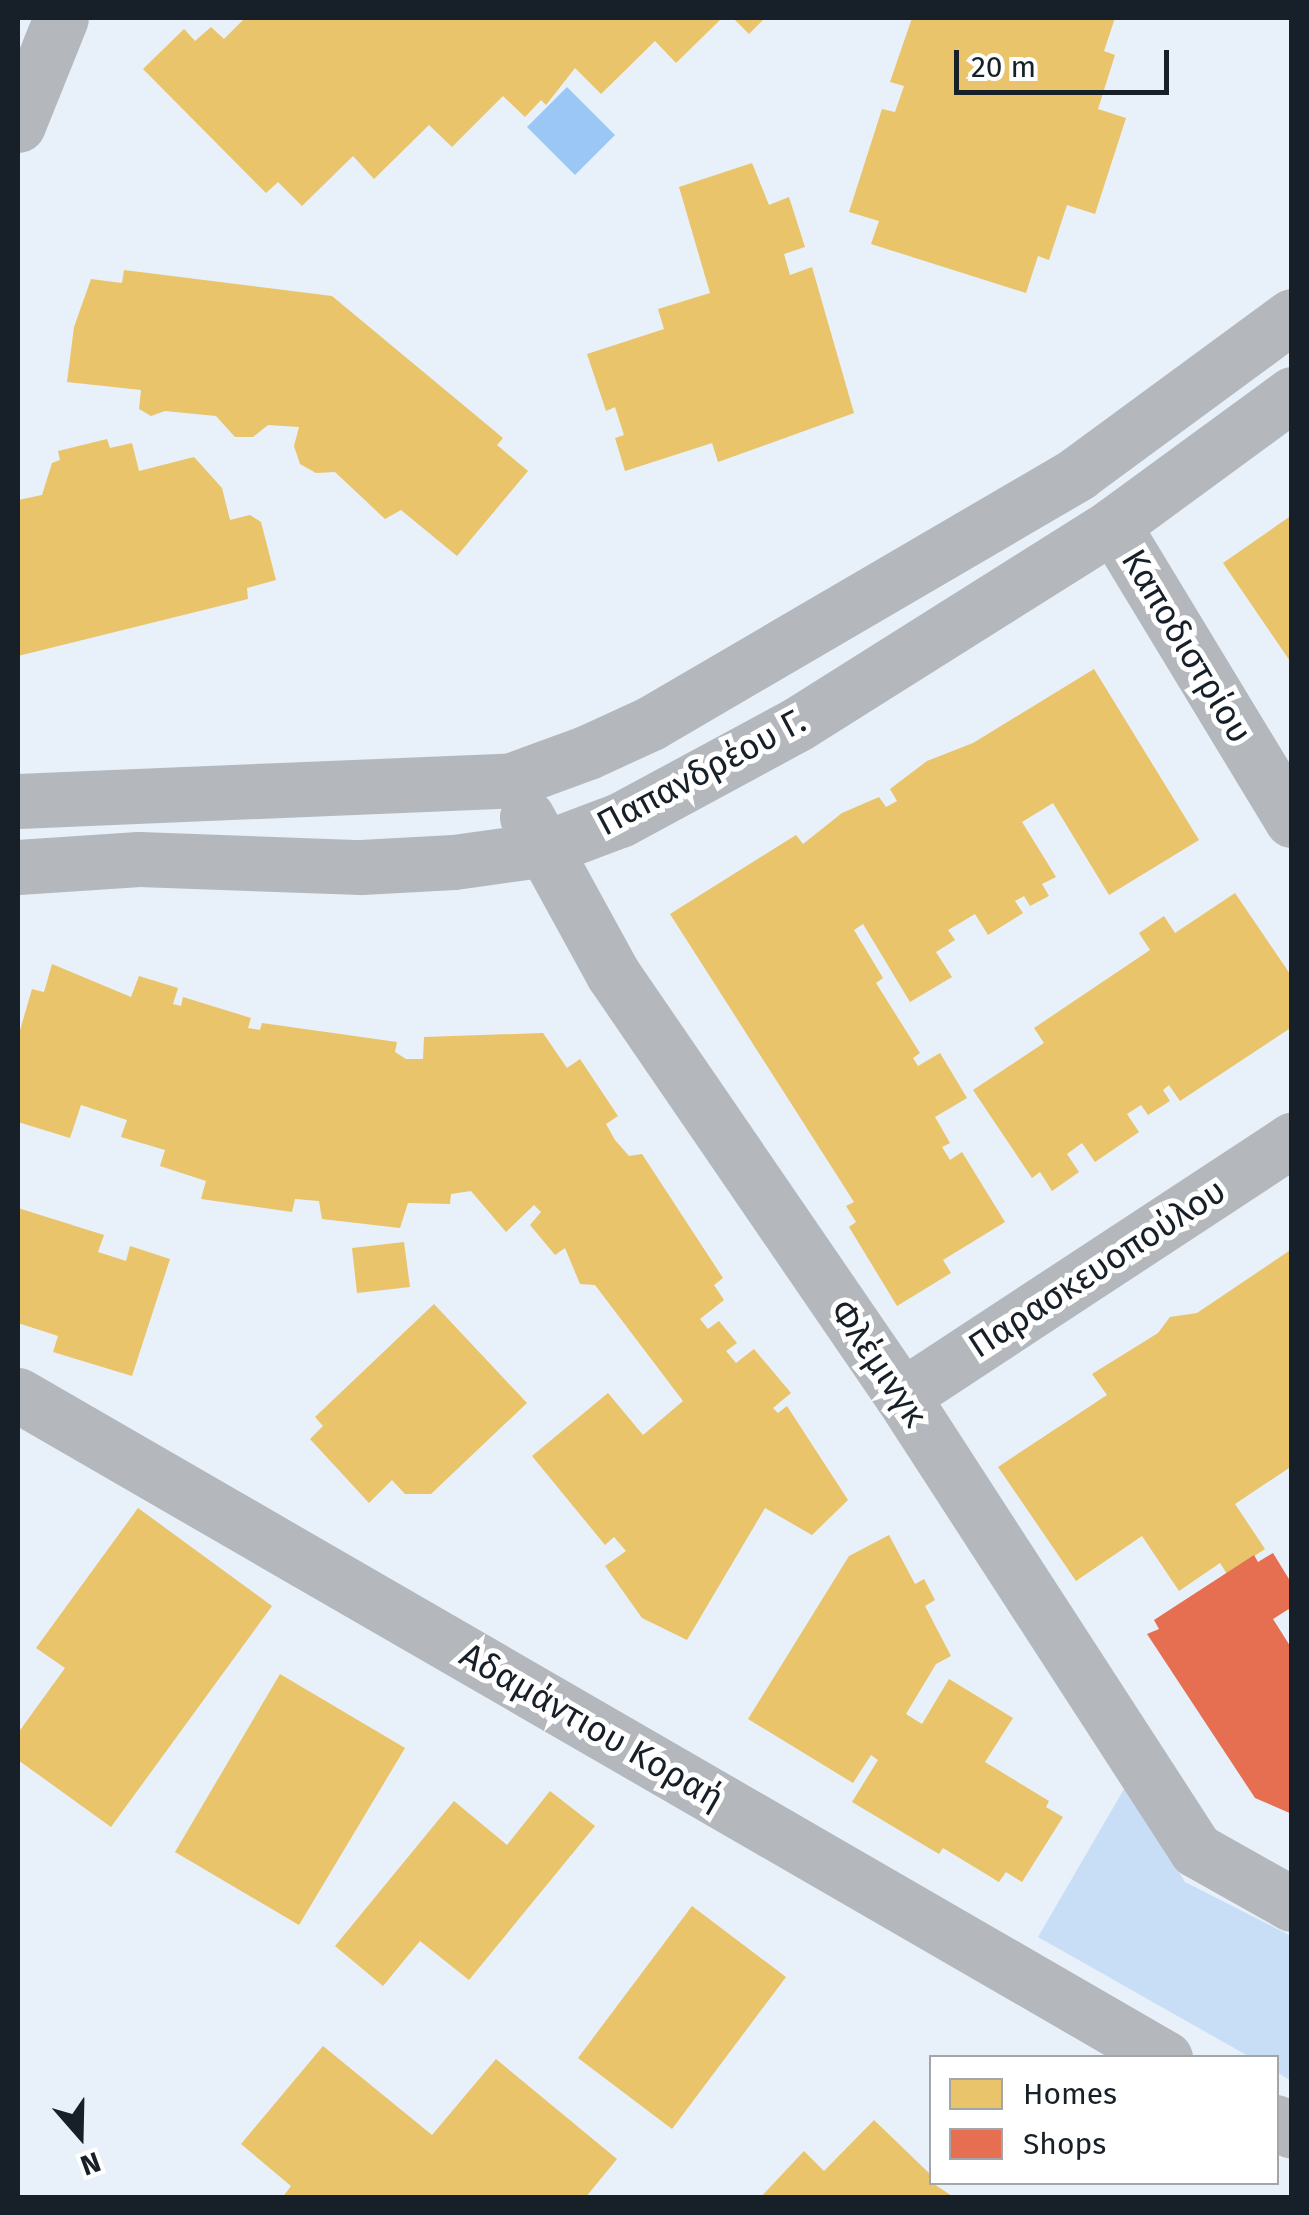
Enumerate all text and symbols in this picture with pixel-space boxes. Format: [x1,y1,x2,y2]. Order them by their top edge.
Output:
scale bar [959,30,1174,92]
text: 20 m [971,49,1036,85]
street label: Καποδιστρίου [1113,542,1261,750]
street label: Παπανδρέου Γ. [590,699,812,845]
street label: Παρασκευοπούλου [961,1169,1233,1367]
street label: Φλέμινγκ [821,1292,937,1434]
street label: Αδαμάντιου Κοραή [453,1633,731,1819]
legend [929,2055,1279,2185]
text: Homes [1023,2076,1117,2112]
north arrow [30,2085,130,2185]
text: Shops [1023,2126,1106,2162]
text: N [76,2145,105,2182]

